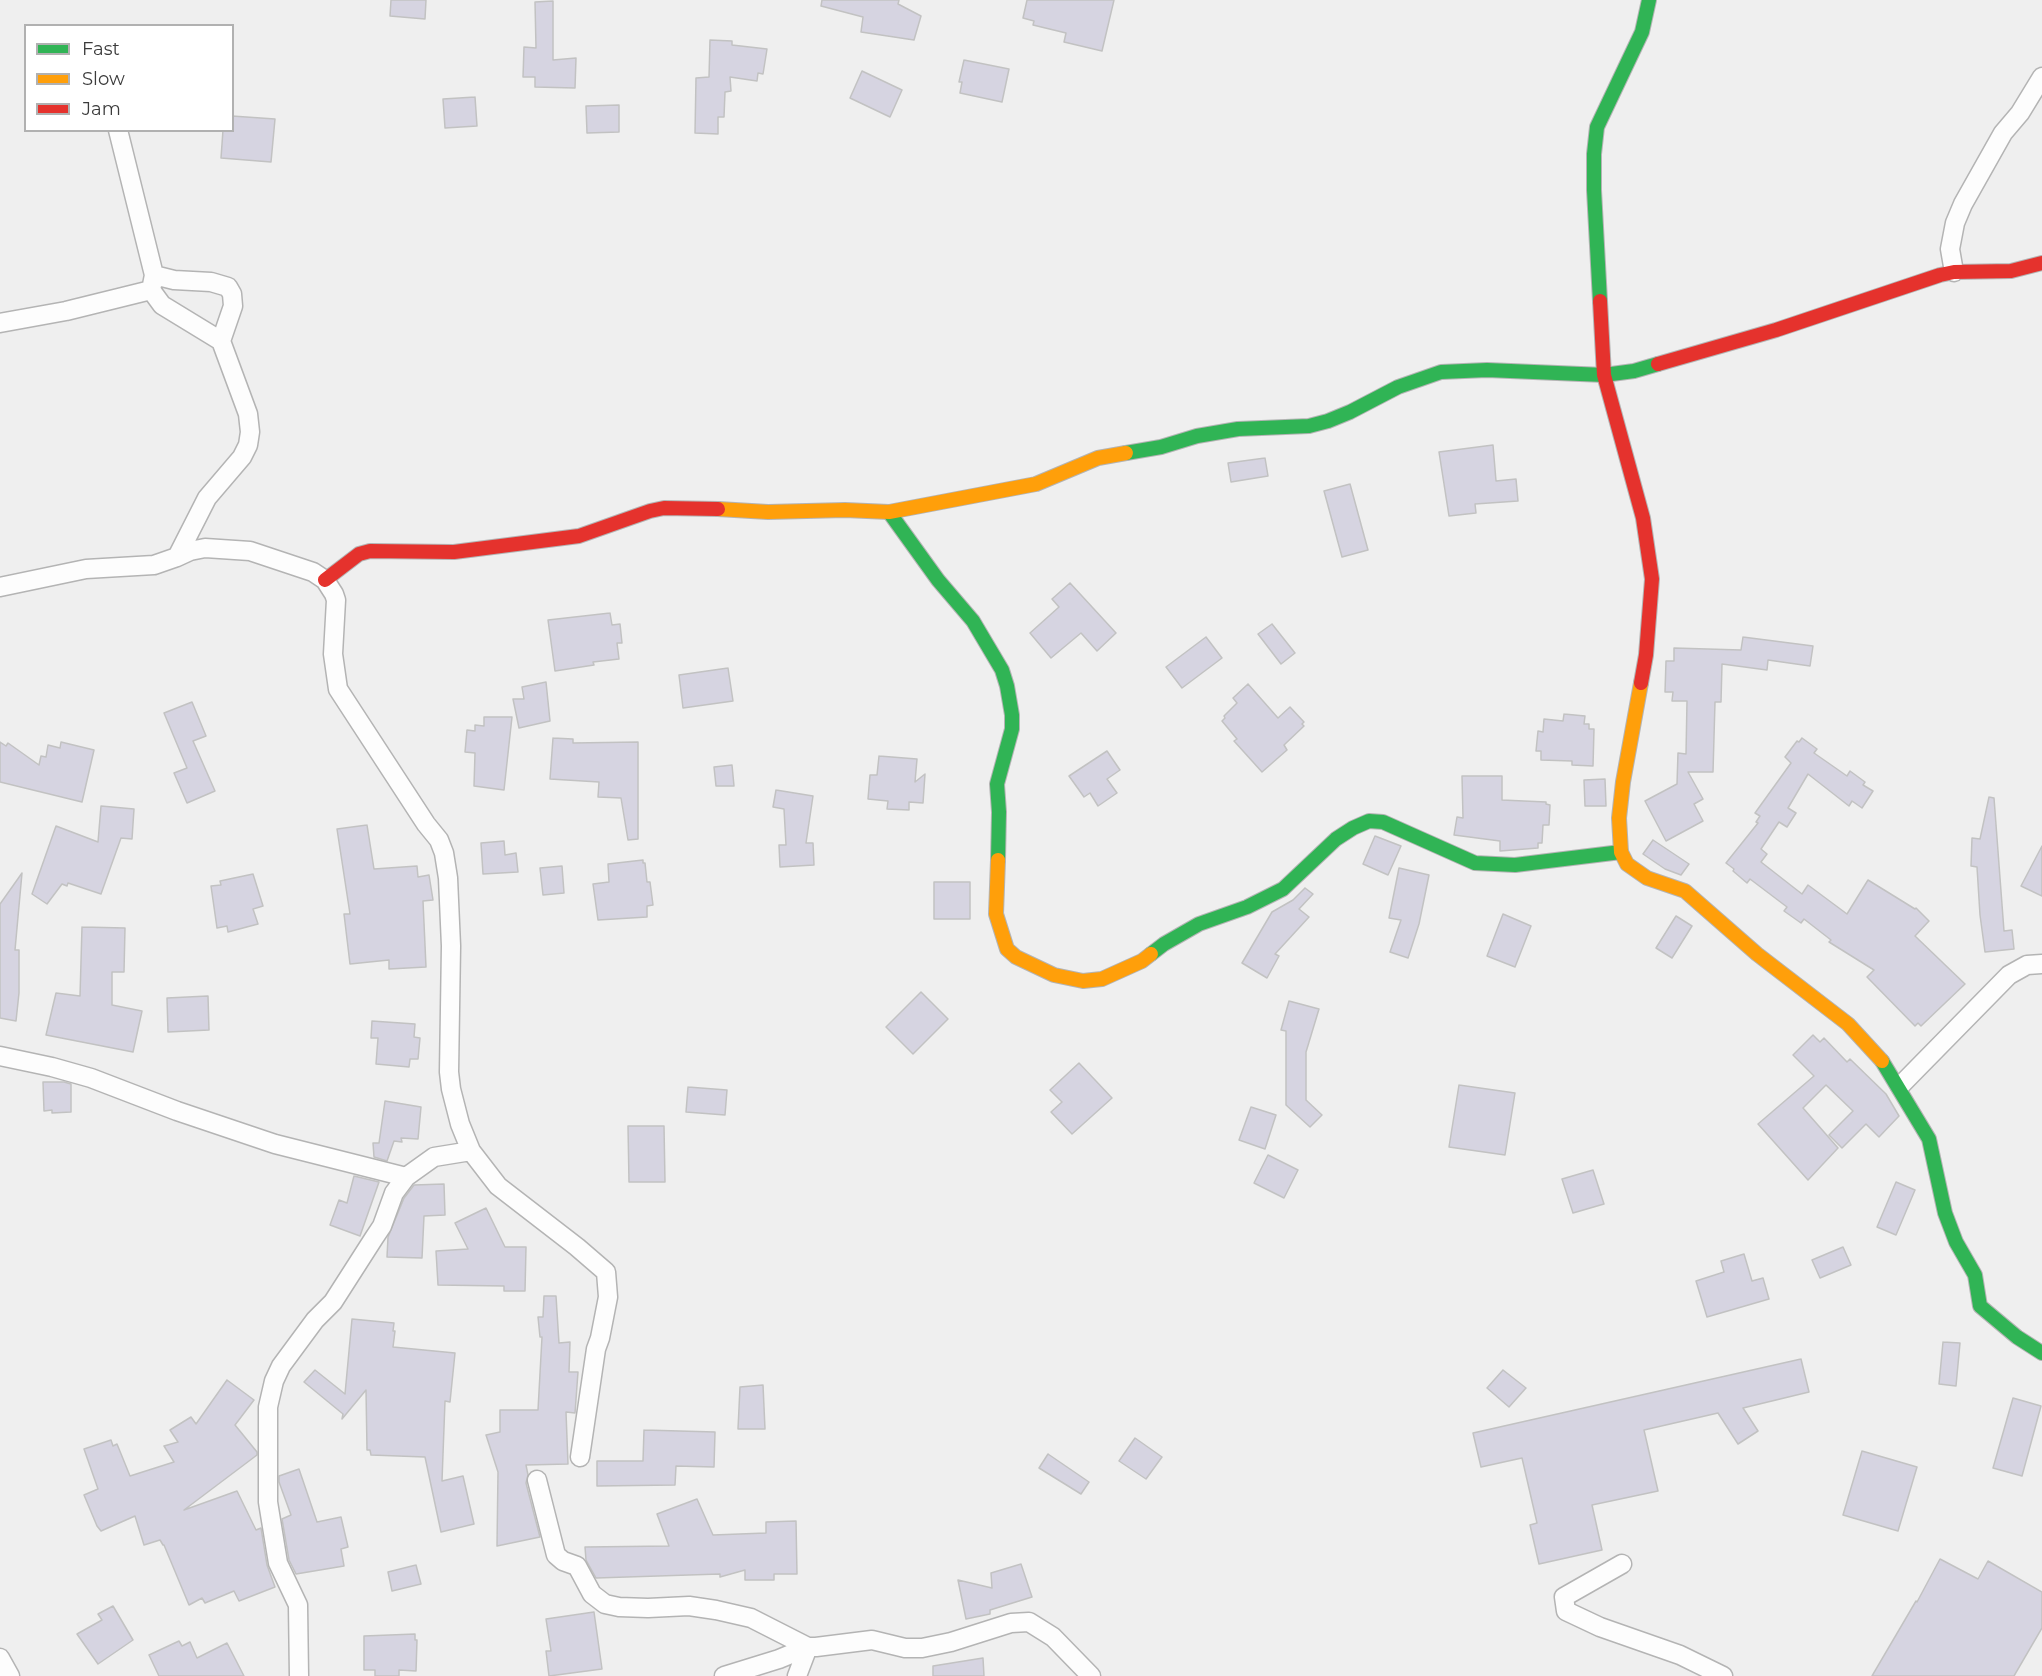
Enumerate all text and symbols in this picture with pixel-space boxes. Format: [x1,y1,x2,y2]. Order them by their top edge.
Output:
legend [24,24,234,132]
text: Fast [82,38,120,60]
text: Slow [82,68,125,90]
text: Jam [82,98,121,120]

